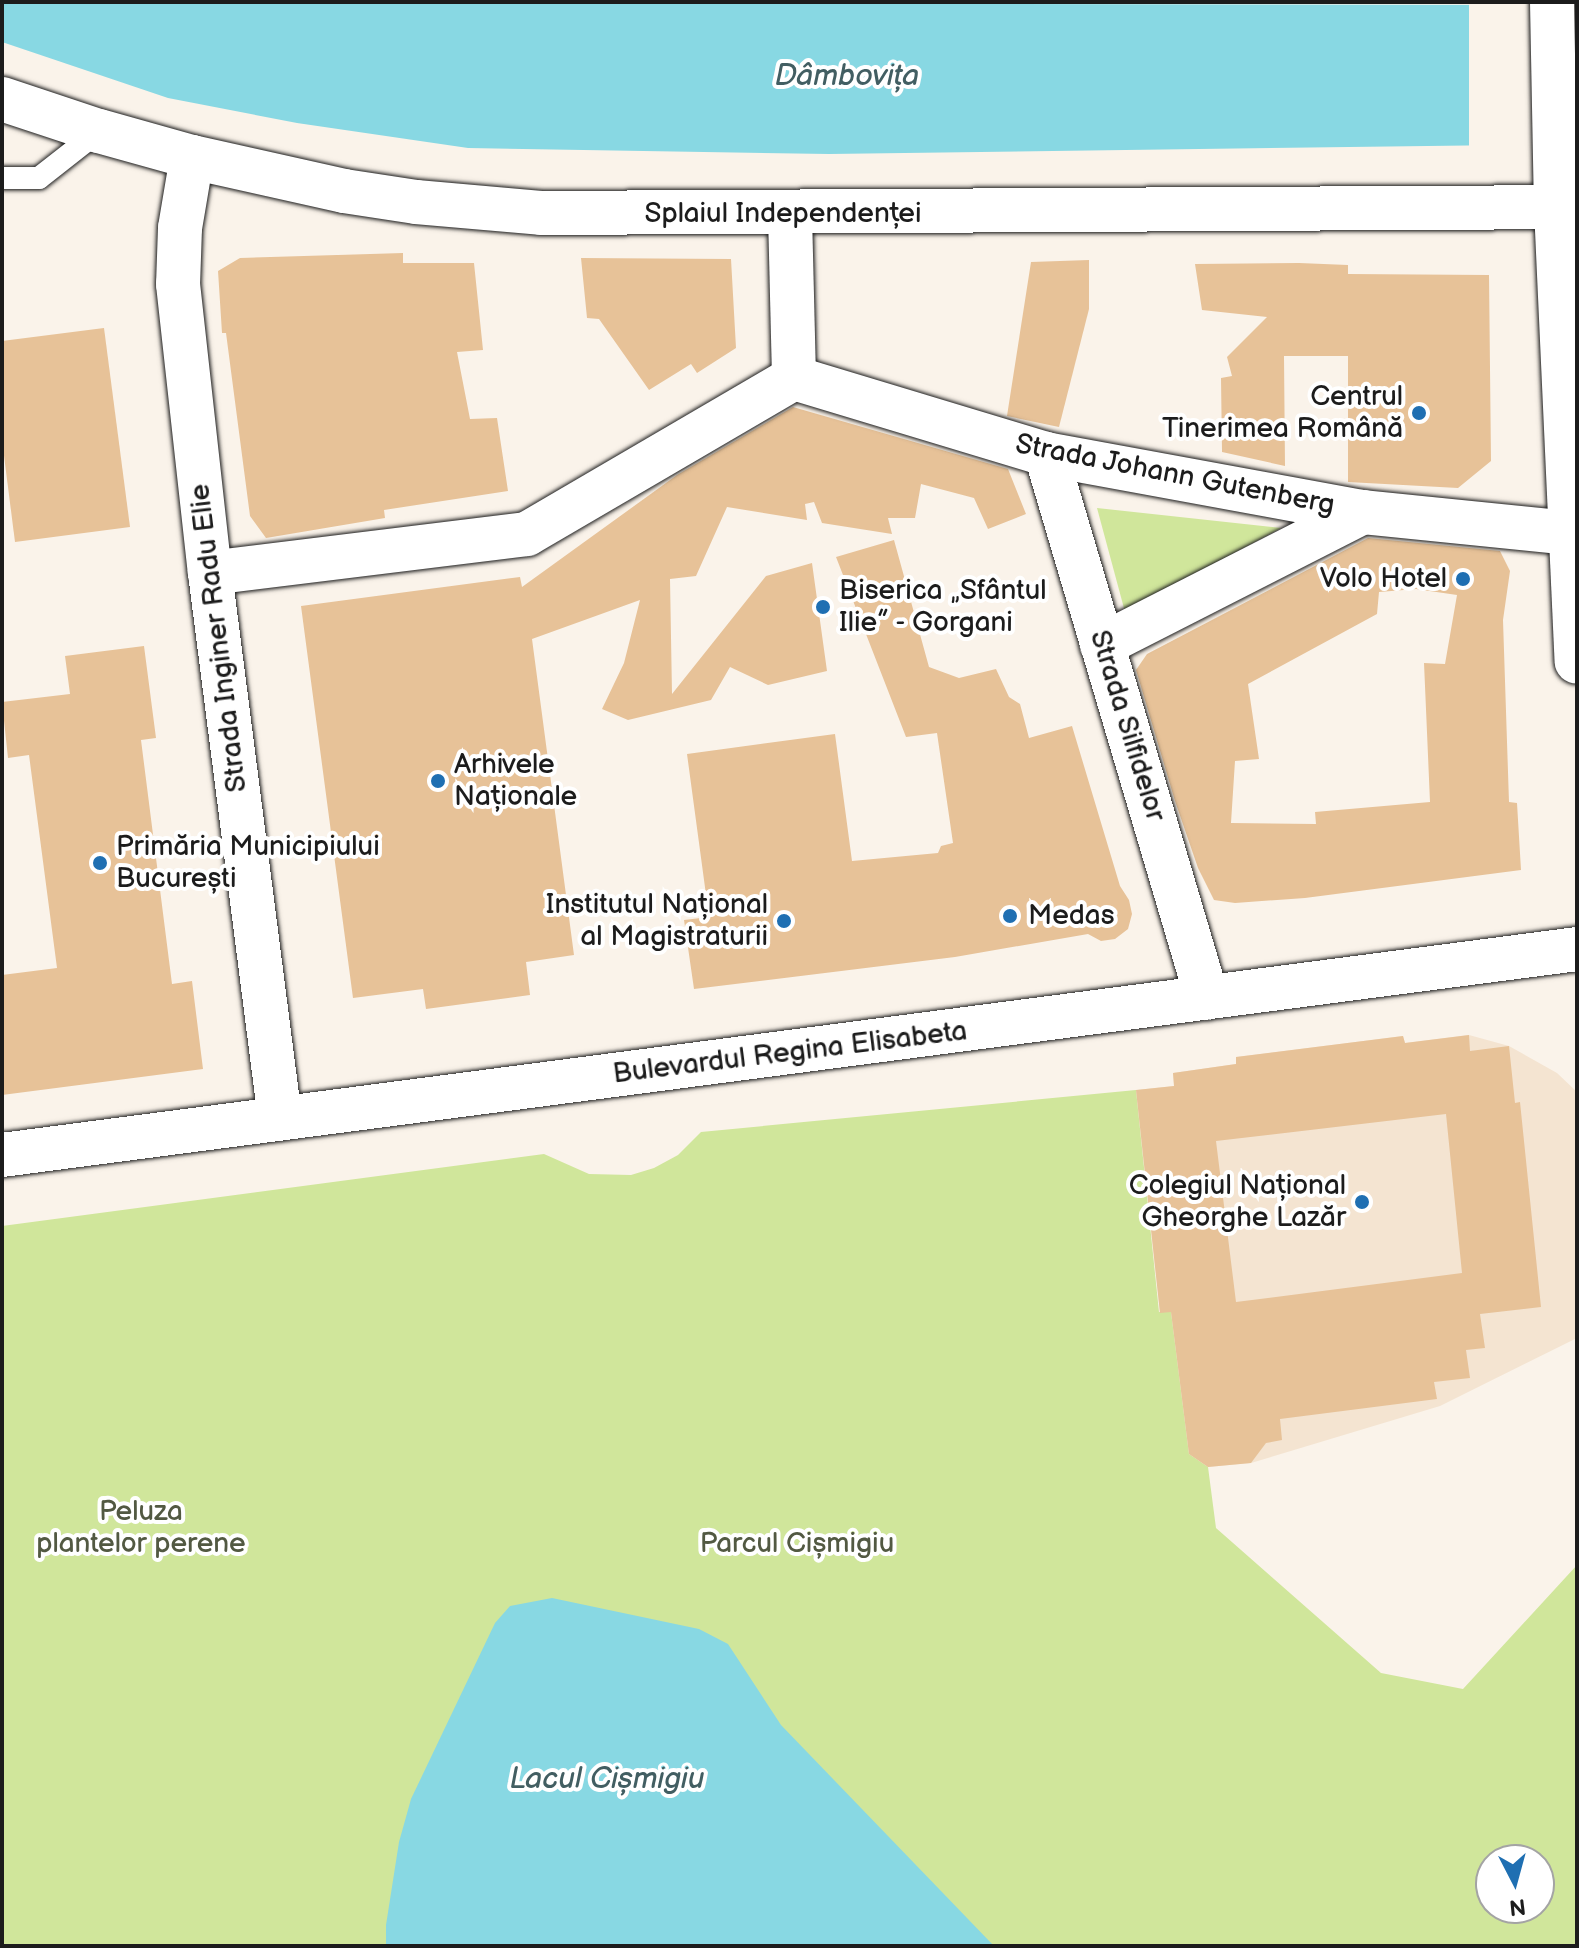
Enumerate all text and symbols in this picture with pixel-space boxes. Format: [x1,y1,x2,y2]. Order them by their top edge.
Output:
water label: Dâmbovița [775,58,919,94]
street label: Splaiul Independenței [644,197,922,231]
place label: Centrul Tinerimea Română [1162,380,1403,446]
marker: Centrul Tinerimea Română [1410,404,1428,422]
street label: Strada Johann Gutenberg [1012,427,1338,523]
street label: Strada Inginer Radu Elie [183,482,255,794]
place label: Volo Hotel [1320,562,1447,596]
marker: Volo Hotel [1454,570,1472,588]
place label: Biserica „Sfântul Ilie” - Gorgani [839,574,1047,640]
marker: Biserica „Sfântul Ilie” - Gorgani [814,598,832,616]
street label: Strada Silfidelor [1082,626,1172,826]
place label: Arhivele Naționale [454,748,577,814]
marker: Arhivele Naționale [429,772,447,790]
place label: Primăria Municipiului București [116,830,380,896]
marker: Primăria Municipiului București [91,854,109,872]
place label: Institutul Național al Magistraturii [546,888,768,954]
place label: Medas [1028,899,1115,933]
marker: Medas [999,905,1021,927]
marker: Institutul Național al Magistraturii [775,912,793,930]
street label: Bulevardul Regina Elisabeta [611,1015,969,1091]
place label: Colegiul Național Gheorghe Lazăr [1129,1169,1346,1235]
marker: Colegiul Național Gheorghe Lazăr [1353,1193,1371,1211]
park label: Peluza plantelor perene [36,1495,246,1561]
park label: Parcul Cișmigiu [700,1527,894,1561]
water label: Lacul Cișmigiu [510,1761,704,1797]
north arrow [1475,1844,1555,1924]
text: N [1508,1892,1527,1921]

